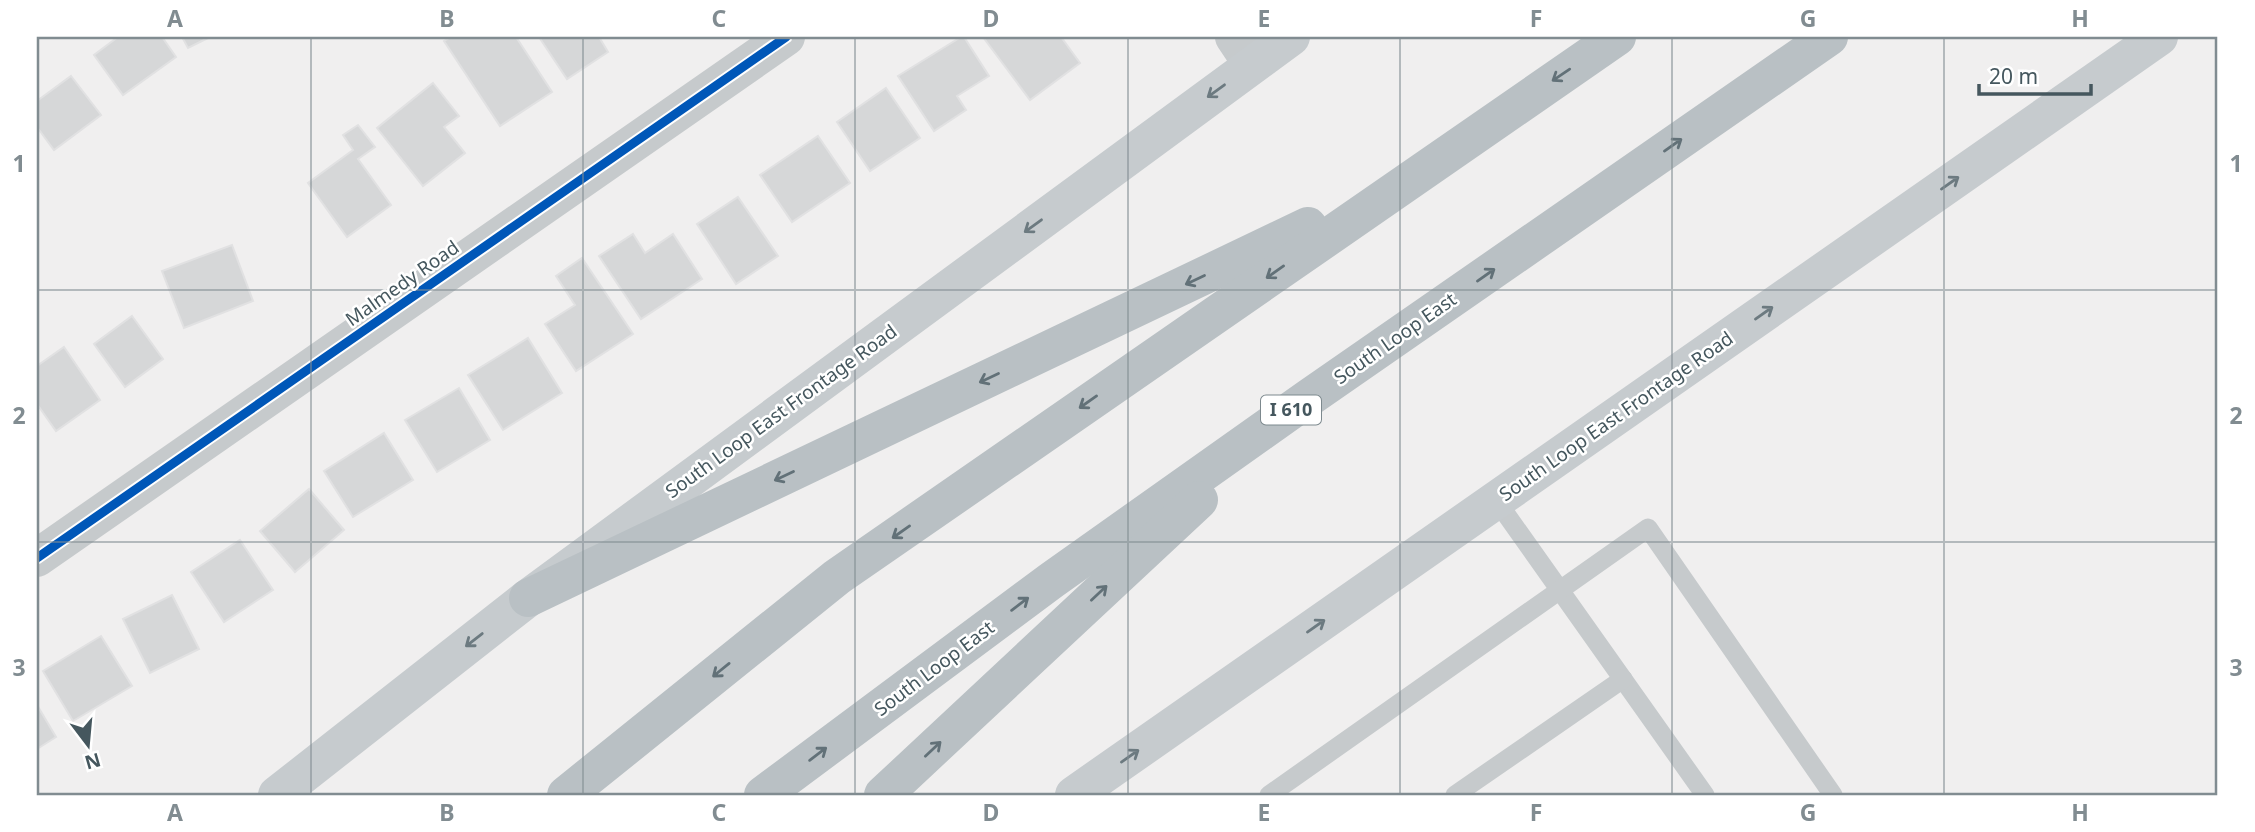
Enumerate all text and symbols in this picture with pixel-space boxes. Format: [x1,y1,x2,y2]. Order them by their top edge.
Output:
text: A [167,2,183,34]
text: B [439,2,455,34]
text: C [712,2,727,34]
text: D [983,2,999,34]
text: E [1258,2,1270,34]
text: F [1530,2,1542,34]
text: G [1800,2,1816,34]
text: H [2071,2,2089,34]
scale bar [1979,52,2090,96]
text: 20 m [1989,62,2038,90]
one-way arrow [1551,68,1571,82]
one-way arrow [1207,83,1226,98]
one-way arrow [1662,138,1682,152]
text: 1 [12,147,26,179]
text: 1 [2229,147,2243,179]
one-way arrow [1940,176,1959,190]
one-way arrow [1024,218,1042,233]
street label: Malmedy Road [340,234,464,332]
one-way arrow [1266,265,1285,279]
one-way arrow [1476,268,1495,282]
one-way arrow [1185,274,1206,287]
street label: South Loop East [1329,286,1462,390]
one-way arrow [1754,306,1773,320]
street label: South Loop East Frontage Road [660,318,902,504]
street label: South Loop East Frontage Road [1494,325,1738,507]
one-way arrow [979,372,1000,385]
one-way arrow [1079,395,1098,409]
road number: I 610 [1261,396,1321,424]
text: 2 [12,399,26,431]
text: 2 [2229,399,2243,431]
one-way arrow [774,469,795,483]
one-way arrow [892,525,911,539]
one-way arrow [1090,585,1107,602]
one-way arrow [1010,597,1029,612]
street label: South Loop East [869,614,999,722]
one-way arrow [1306,619,1325,633]
one-way arrow [465,633,484,648]
text: 3 [12,651,26,683]
text: 3 [2229,651,2243,683]
one-way arrow [712,663,730,678]
north arrow [52,710,122,780]
one-way arrow [924,740,941,757]
text: N [82,747,104,776]
one-way arrow [808,747,826,762]
one-way arrow [1120,749,1139,763]
text: A [167,796,183,828]
text: B [439,796,455,828]
text: C [712,796,727,828]
text: D [983,796,999,828]
text: E [1258,796,1270,828]
text: F [1530,796,1542,828]
text: G [1800,796,1816,828]
text: H [2071,796,2089,828]

